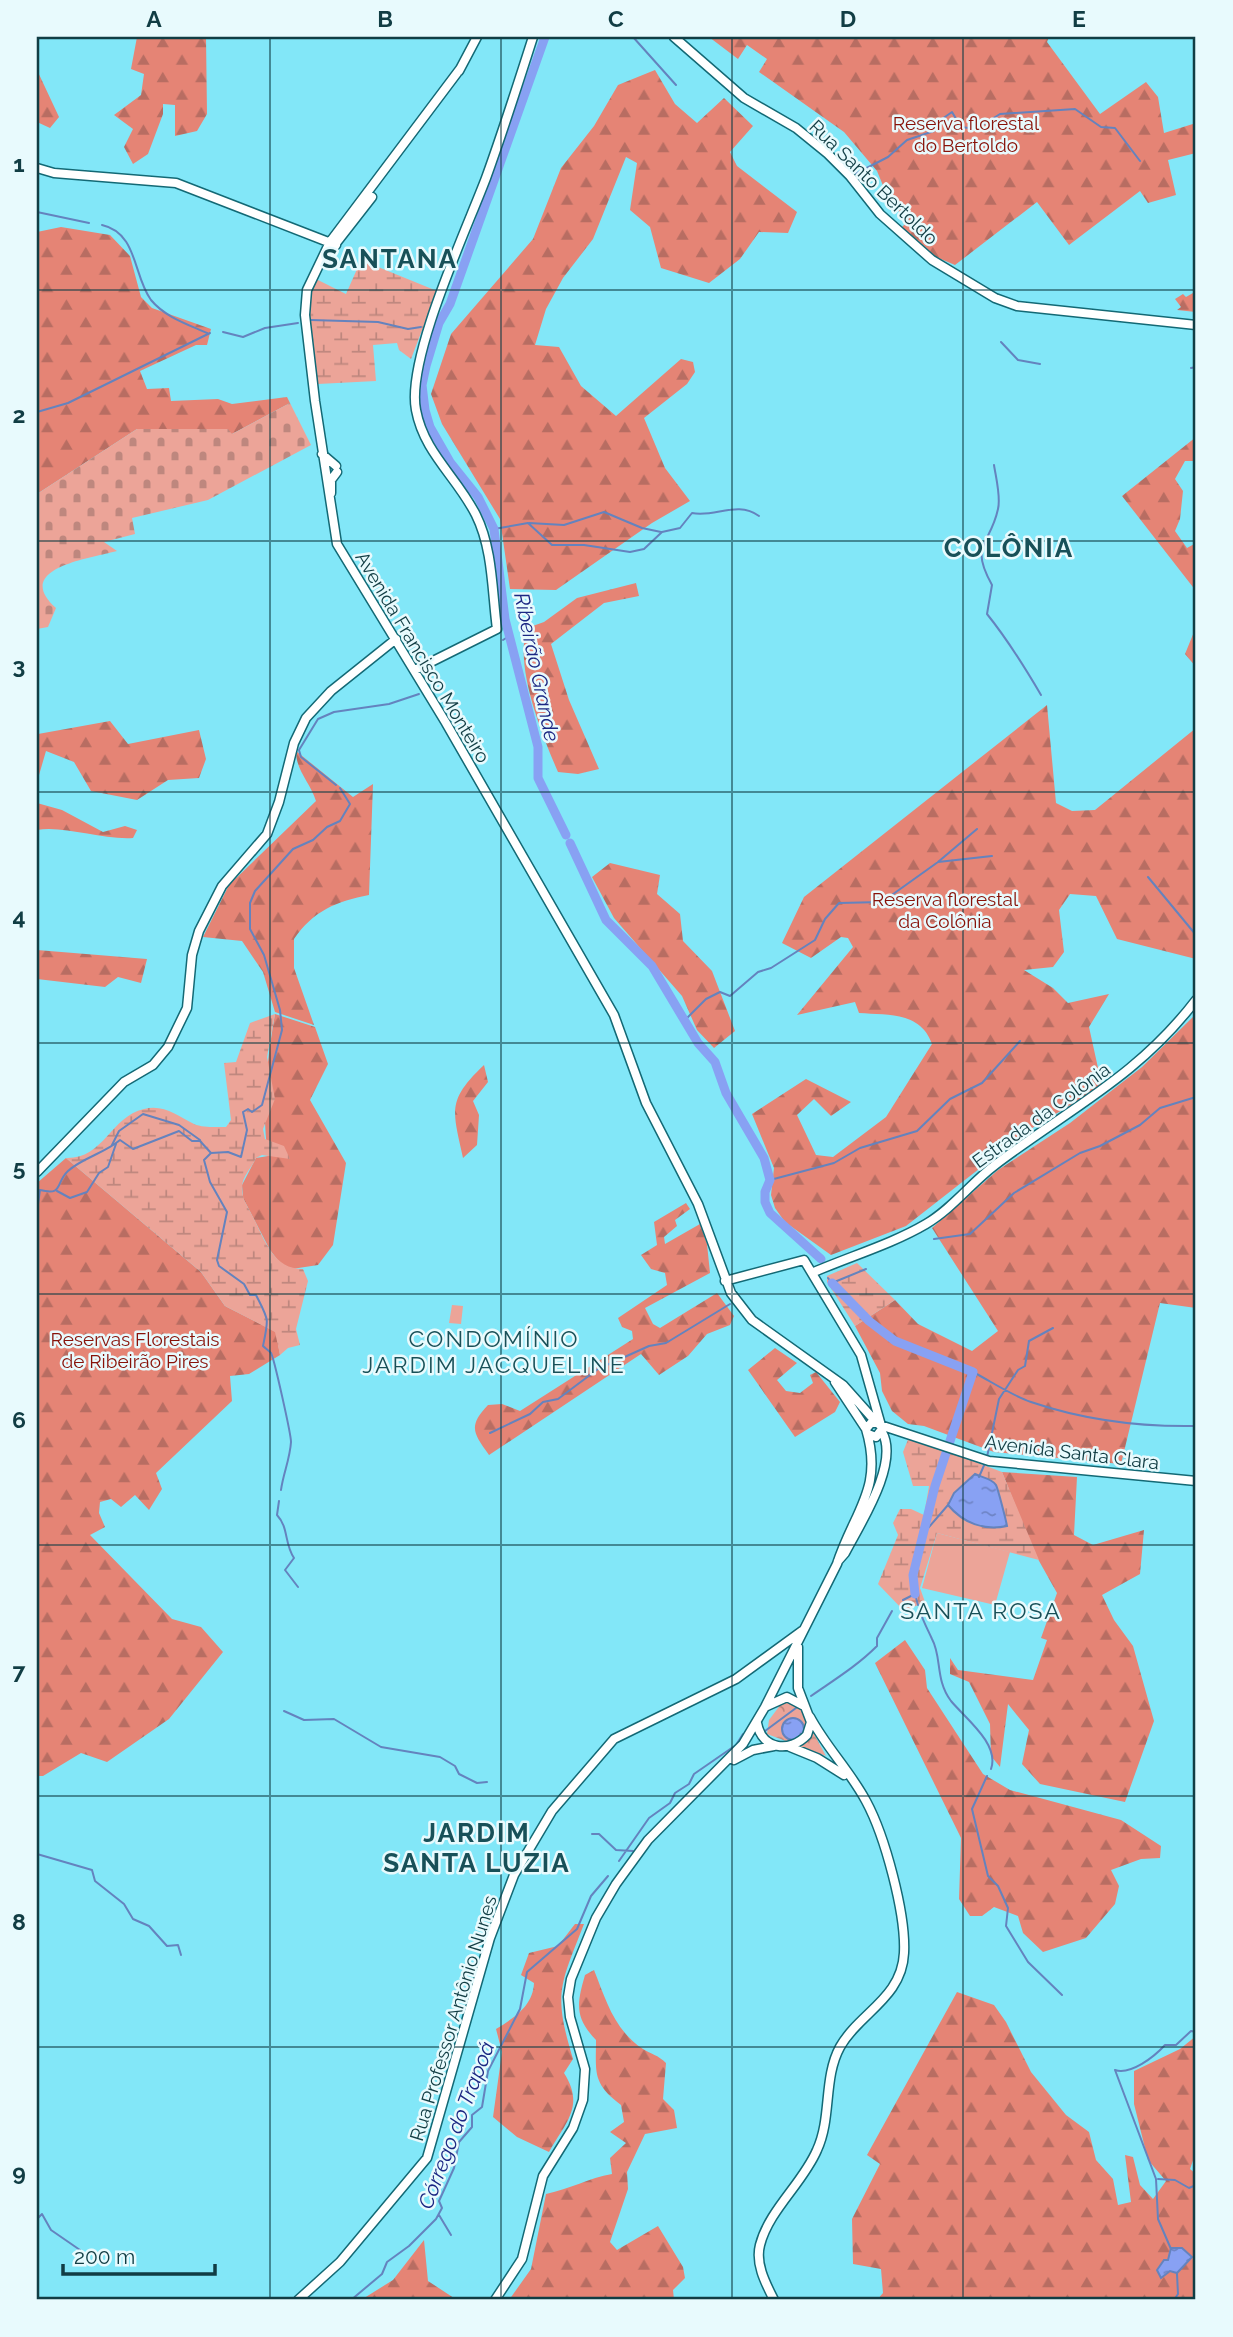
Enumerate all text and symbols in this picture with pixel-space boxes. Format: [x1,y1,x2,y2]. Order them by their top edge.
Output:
text: A [146,5,162,32]
text: B [377,5,393,32]
text: C [608,5,624,32]
text: D [840,5,856,32]
text: E [1072,5,1086,32]
park label: Reserva florestal do Bertoldo [893,112,1040,156]
street label: Rua Santo Bertoldo [805,115,943,249]
text: 1 [13,150,25,177]
district label: SANTANA [322,244,458,274]
text: 2 [13,401,25,428]
district label: COLÔNIA [944,533,1074,563]
street label: Avenida Francisco Monteiro [351,548,495,766]
water label: Ribeirão Grande [509,590,565,744]
text: 3 [13,652,25,679]
park label: Reserva florestal da Colônia [872,888,1019,932]
text: 4 [12,903,26,930]
street label: Estrada da Colônia [968,1058,1114,1172]
text: 5 [13,1154,26,1181]
district label: CONDOMÍNIO JARDIM JACQUELINE [362,1325,626,1378]
park label: Reservas Florestais de Ribeirão Pires [51,1328,219,1372]
text: 6 [12,1406,26,1433]
street label: Avenida Santa Clara [984,1430,1160,1474]
district label: SANTA ROSA [900,1597,1062,1624]
text: 7 [13,1657,26,1684]
district label: JARDIM SANTA LUZIA [383,1818,571,1878]
street label: Rua Professor Antônio Nunes [405,1893,501,2143]
text: 8 [12,1908,26,1935]
water label: Córrego do Trapoá [413,2038,499,2212]
text: 9 [12,2159,26,2186]
scale bar [63,2232,215,2276]
text: 200 m [74,2244,135,2269]

